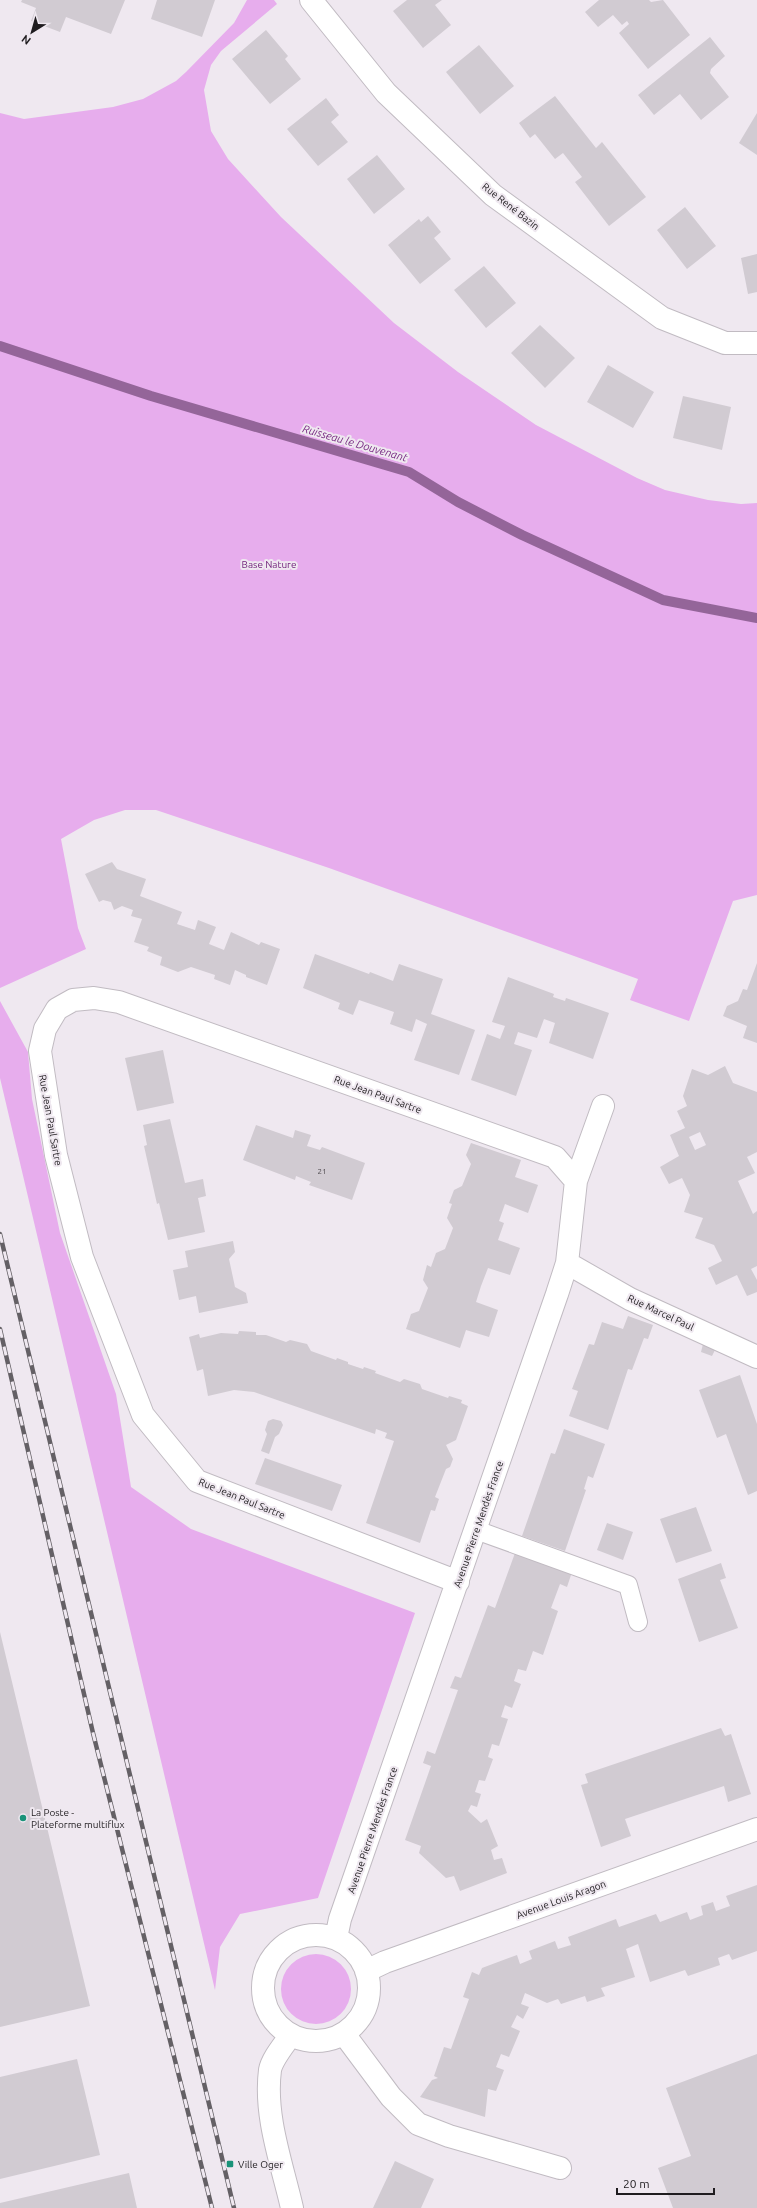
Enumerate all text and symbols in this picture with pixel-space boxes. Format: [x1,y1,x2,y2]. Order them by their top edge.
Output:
north arrow [12,12,52,52]
text: N [19,33,33,47]
street label: Rue René Bazin [480,181,541,232]
water label: Ruisseau le Douvenant [301,422,410,464]
park label: Base Nature [242,559,296,570]
street label: Rue Jean Paul Sartre [37,1074,64,1167]
street label: Rue Jean Paul Sartre [333,1074,423,1115]
house number: 21 [317,1167,327,1176]
street label: Rue Marcel Paul [626,1292,696,1333]
street label: Avenue Pierre Mendès France [452,1459,505,1589]
street label: Rue Jean Paul Sartre [197,1476,287,1521]
street label: Avenue Pierre Mendès France [346,1765,399,1895]
place label: La Poste - Plateforme multiflux [31,1807,125,1830]
marker: La Poste - Plateforme multiflux [18,1813,28,1823]
street label: Avenue Louis Aragon [515,1878,607,1921]
marker: Ville Oger [225,2159,235,2169]
place label: Ville Oger [238,2159,283,2170]
scale bar [617,2170,714,2196]
text: 20 m [623,2177,650,2190]

